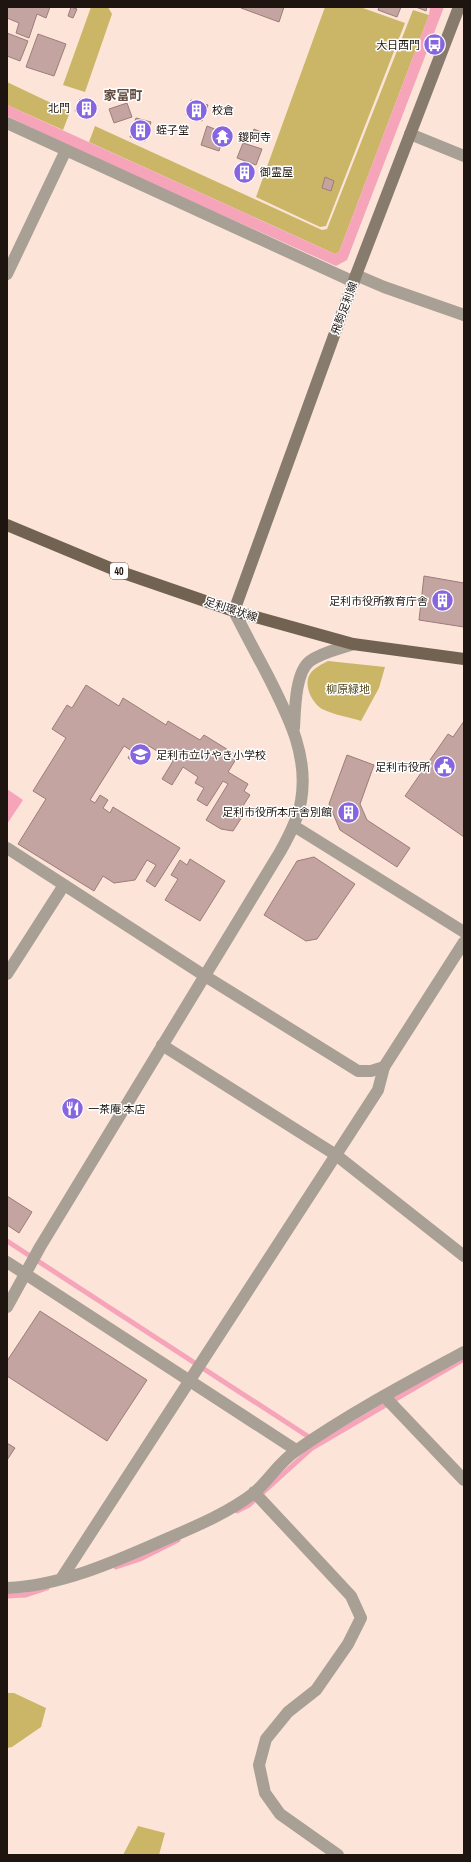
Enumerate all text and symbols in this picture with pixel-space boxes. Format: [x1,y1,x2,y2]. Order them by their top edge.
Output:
bus stop icon: 大日西門 [422,32,448,58]
place label: 大日西門 [376,38,420,52]
district label: 家富町 [103,87,143,104]
building icon: 北門 [73,95,99,121]
building icon: 校倉 [184,97,210,123]
place label: 北門 [48,101,70,115]
place label: 校倉 [212,103,234,117]
building icon: 蛭子堂 [128,117,154,143]
place label: 蛭子堂 [156,123,189,137]
temple icon: 鑁阿寺 [210,124,236,150]
place label: 鑁阿寺 [238,130,271,144]
building icon: 御霊屋 [231,159,257,185]
place label: 御霊屋 [259,165,293,179]
street label: 飛駒足利線 [328,280,360,336]
road number: 40 [110,563,128,579]
building icon: 足利市役所教育庁舎 [430,588,456,614]
street label: 足利環状線 [203,594,259,624]
place label: 足利市役所教育庁舎 [329,594,428,608]
park label: 柳原緑地 [326,682,370,696]
school or university icon: 足利市立けやき小学校 [127,742,153,768]
place label: 足利市立けやき小学校 [156,748,266,762]
public building icon: 足利市役所 [432,754,458,780]
place label: 足利市役所 [375,760,431,774]
building icon: 足利市役所本庁舎別館 [335,799,361,825]
place label: 足利市役所本庁舎別館 [222,805,332,819]
restaurant icon: 一茶庵 本店 [59,1096,85,1122]
place label: 一茶庵 本店 [88,1102,146,1116]

